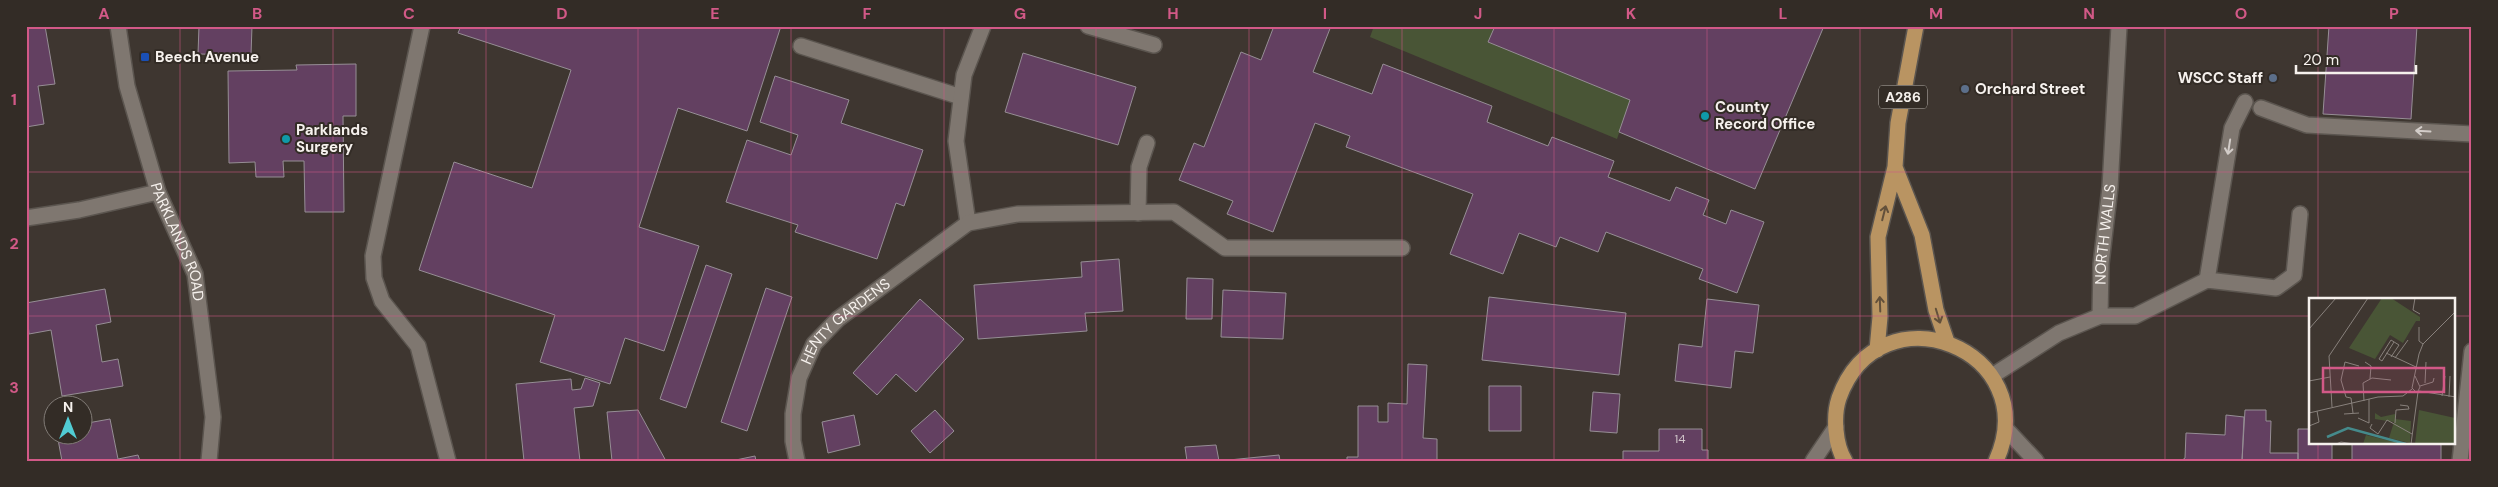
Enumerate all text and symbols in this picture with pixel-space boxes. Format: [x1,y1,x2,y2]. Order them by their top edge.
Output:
text: A [98,3,110,24]
text: B [252,3,262,24]
text: C [403,3,415,24]
text: D [556,3,568,24]
text: E [710,3,720,24]
text: F [863,3,872,24]
text: G [1014,3,1026,24]
text: H [1167,3,1179,24]
text: I [1323,3,1327,24]
text: J [1474,3,1482,24]
text: K [1626,3,1637,24]
text: L [1779,3,1788,24]
text: M [1929,3,1943,24]
text: N [2083,3,2095,24]
text: O [2235,3,2247,24]
text: P [2389,3,2399,24]
scale bar [2296,42,2416,74]
place label: Beech Avenue [155,47,259,67]
text: 20 m [2303,50,2339,70]
marker: Beech Avenue [139,51,151,63]
place label: WSCC Staff [2178,68,2263,88]
marker: WSCC Staff [2267,72,2279,84]
place label: Orchard Street [1975,79,2085,99]
marker: Orchard Street [1959,83,1971,95]
road number: A286 [1879,85,1927,108]
text: 1 [11,89,17,110]
place label: County Record Office [1715,97,1815,134]
marker: County Record Office [1699,110,1711,122]
place label: Parklands Surgery [296,120,368,157]
one-way arrow [2415,127,2431,136]
marker: Parklands Surgery [280,133,292,145]
one-way arrow [2223,139,2233,155]
street label: PARKLANDS ROAD [146,180,208,302]
street label: NORTH WALLS [2091,183,2120,285]
one-way arrow [1880,205,1889,221]
text: 2 [9,233,19,254]
street label: HENTY GARDENS [796,274,894,367]
one-way arrow [1875,297,1885,313]
inset map [2309,298,2456,444]
one-way arrow [1934,308,1944,324]
text: 3 [9,377,19,398]
north arrow [42,394,92,444]
text: N [63,398,73,416]
house number: 14 [1674,431,1686,447]

